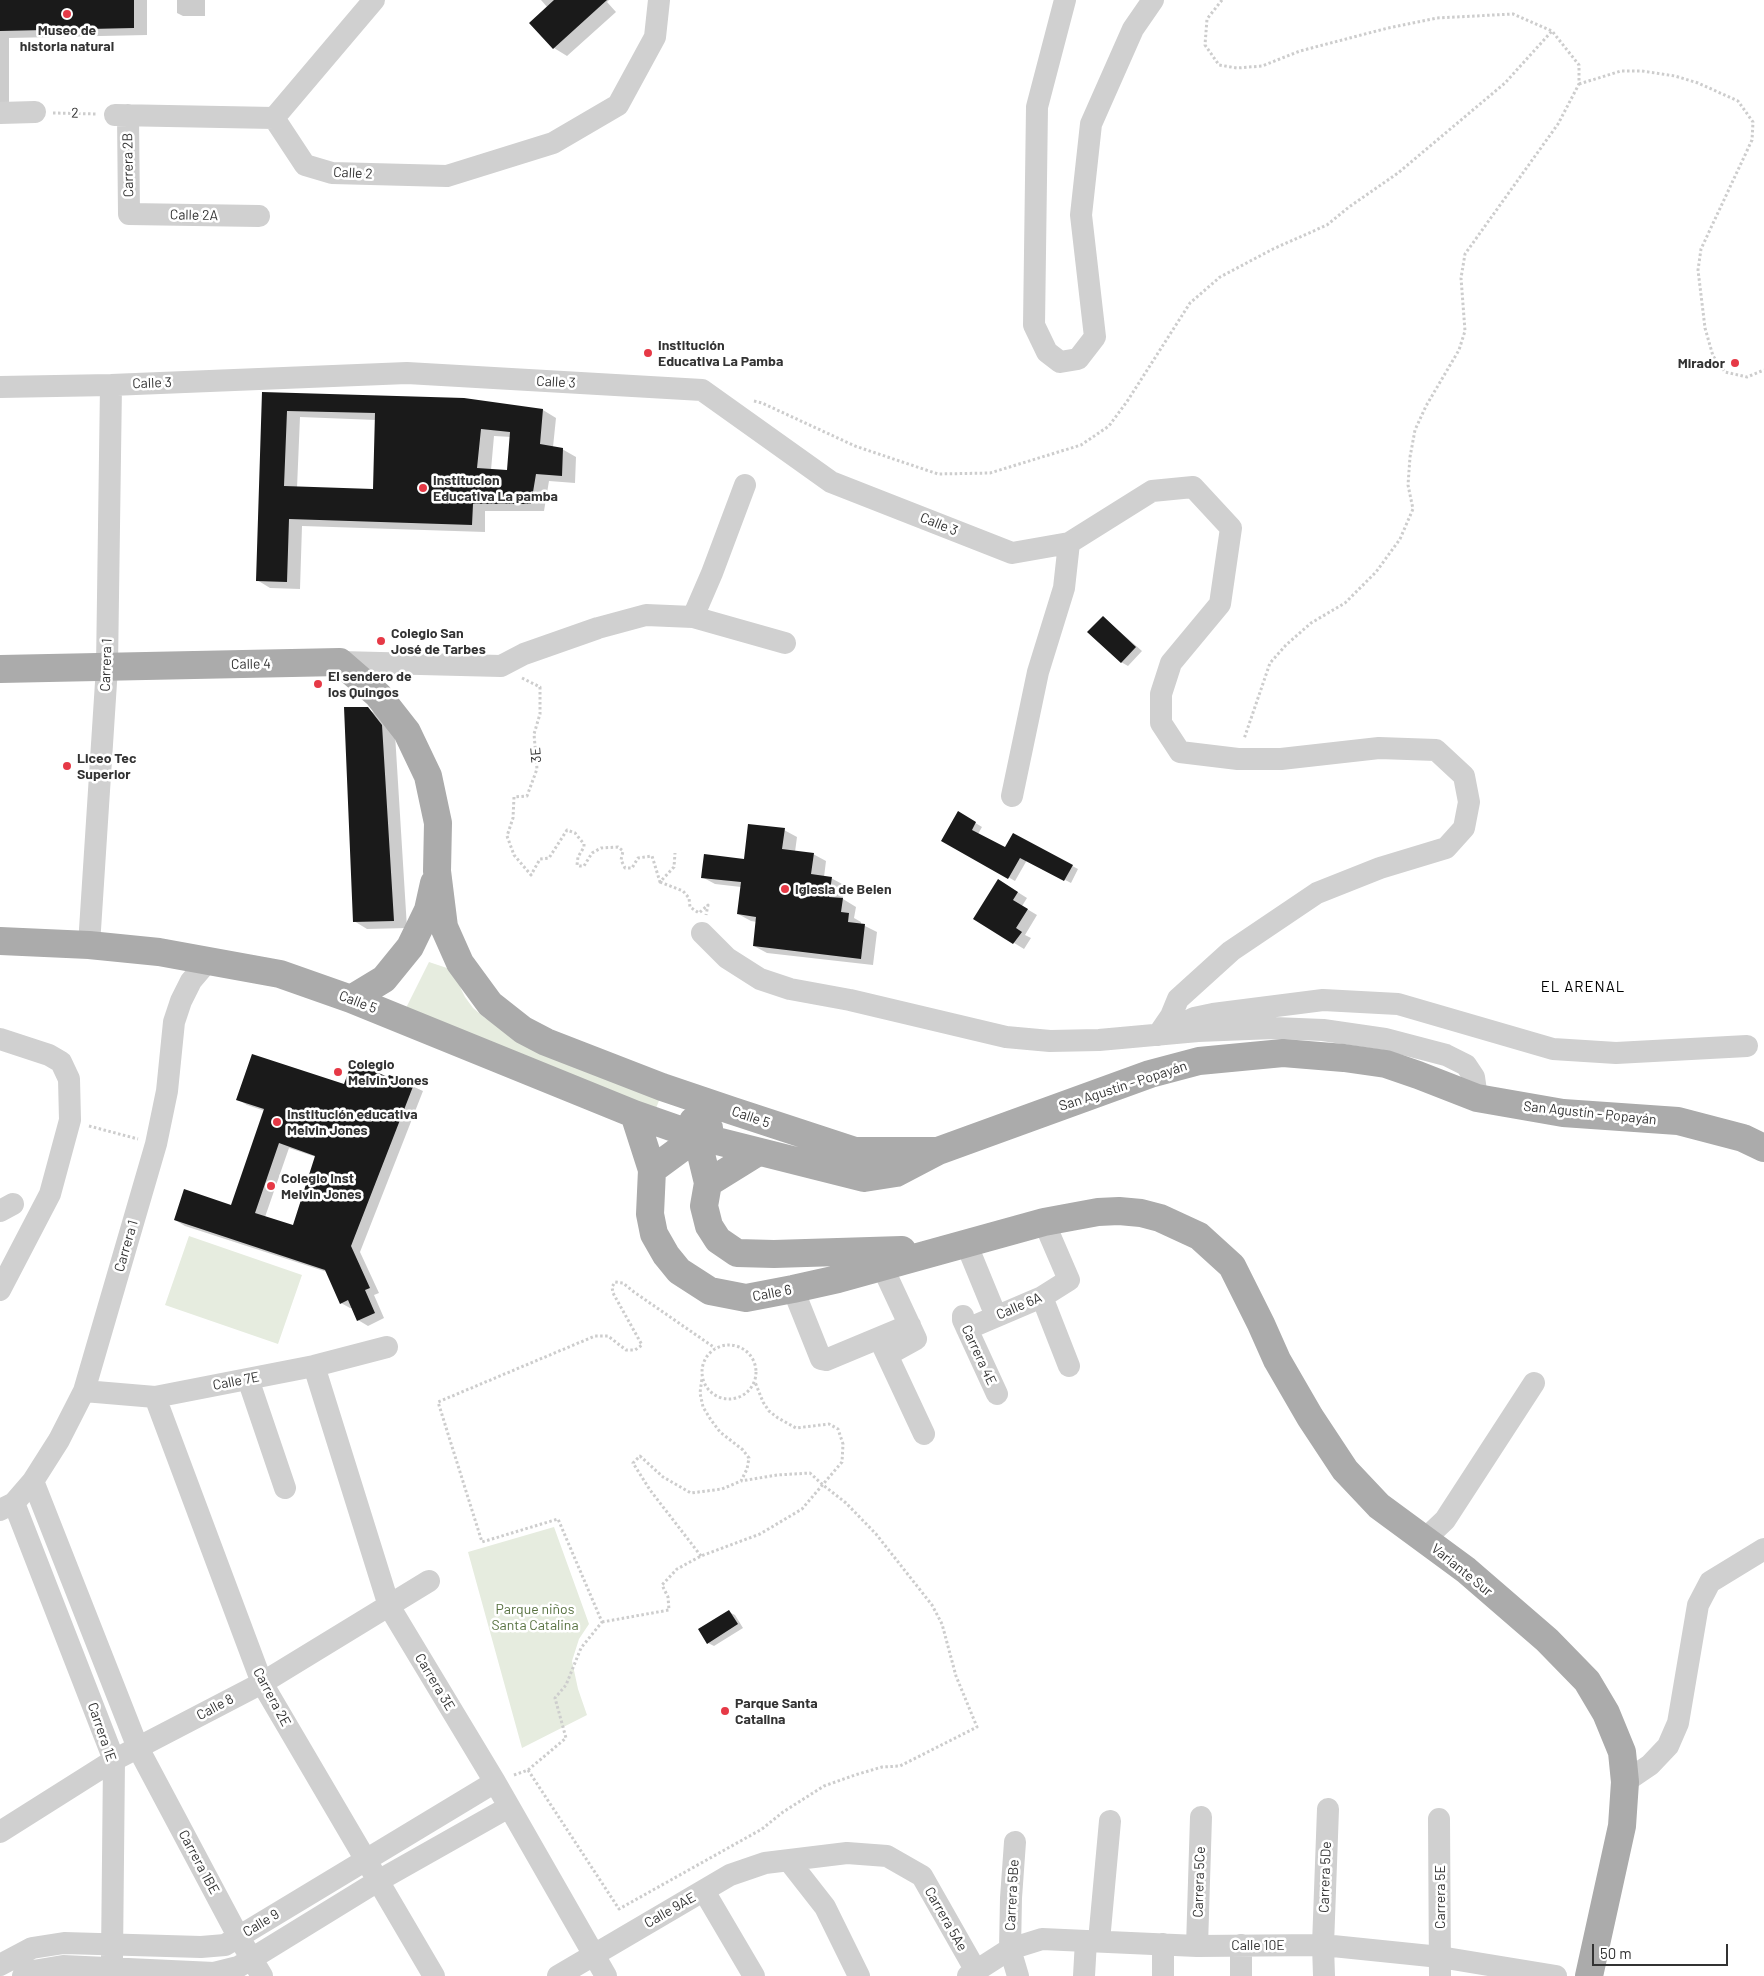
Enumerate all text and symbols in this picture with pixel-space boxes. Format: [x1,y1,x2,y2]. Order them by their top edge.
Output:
marker: Museo de historia natural [61,8,73,20]
place label: Museo de historia natural [20,22,114,54]
street label: 2 [71,104,79,122]
street label: Carrera 2B [119,133,137,197]
street label: Calle 2 [333,164,373,182]
street label: Calle 2A [170,206,218,224]
place label: Institución Educativa La Pamba [658,337,783,370]
marker: Institución Educativa La Pamba [642,347,654,359]
place label: Mirador [1678,355,1725,371]
marker: Mirador [1729,357,1741,369]
street label: Calle 3 [536,373,576,391]
street label: Calle 3 [132,374,172,392]
place label: Institucion Educativa La pamba [433,472,558,504]
marker: Institucion Educativa La pamba [417,482,429,494]
street label: Calle 3 [918,509,960,539]
place label: Colegio San José de Tarbes [391,625,486,658]
marker: Colegio San José de Tarbes [375,635,387,647]
street label: Carrera 1 [97,638,115,692]
street label: Calle 4 [231,655,271,673]
place label: El sendero de los Quingos [328,668,412,700]
marker: El sendero de los Quingos [312,678,324,690]
street label: 3E [527,746,545,764]
place label: Liceo Tec Superior [77,750,136,782]
marker: Liceo Tec Superior [61,760,73,772]
place label: Iglesia de Belen [795,881,892,897]
marker: Iglesia de Belen [779,883,791,895]
district label: EL ARENAL [1540,978,1626,996]
street label: Calle 5 [337,987,379,1017]
place label: Colegio Melvin Jones [348,1056,429,1088]
street label: San Agustín - Popayán [1057,1057,1189,1115]
marker: Colegio Melvin Jones [332,1066,344,1078]
street label: San Agustín - Popayán [1523,1098,1657,1128]
street label: Calle 5 [730,1103,772,1131]
place label: Institución educativa Melvin Jones [287,1106,418,1138]
marker: Institución educativa Melvin Jones [271,1116,283,1128]
place label: Colegio Inst Melvin Jones [281,1170,362,1202]
marker: Colegio Inst Melvin Jones [265,1180,277,1192]
street label: Carrera 1 [111,1218,141,1274]
street label: Calle 6 [751,1281,793,1305]
street label: Calle 6A [994,1289,1044,1323]
street label: Carrera 4E [958,1322,1000,1388]
street label: Calle 7E [211,1368,261,1394]
street label: Variante Sur [1428,1540,1496,1600]
park label: Parque niños Santa Catalina [491,1601,579,1634]
street label: Carrera 3E [411,1650,459,1714]
street label: Carrera 2E [250,1665,294,1729]
street label: Calle 8 [194,1690,236,1724]
place label: Parque Santa Catalina [735,1695,818,1728]
street label: Carrera 1E [84,1700,120,1764]
marker: Parque Santa Catalina [719,1705,731,1717]
street label: Carrera 1BE [175,1827,223,1897]
street label: Carrera 5De [1315,1841,1335,1913]
street label: Carrera 5Ce [1189,1846,1209,1918]
street label: Carrera 5Be [1002,1859,1022,1931]
street label: Carrera 5E [1432,1865,1448,1929]
street label: Carrera 5Ae [921,1884,971,1954]
street label: Calle 9AE [641,1889,699,1931]
street label: Calle 9 [240,1906,282,1940]
scale bar [1594,1934,1730,1966]
street label: Calle 10E [1231,1937,1285,1953]
text: 50 m [1600,1944,1632,1962]

